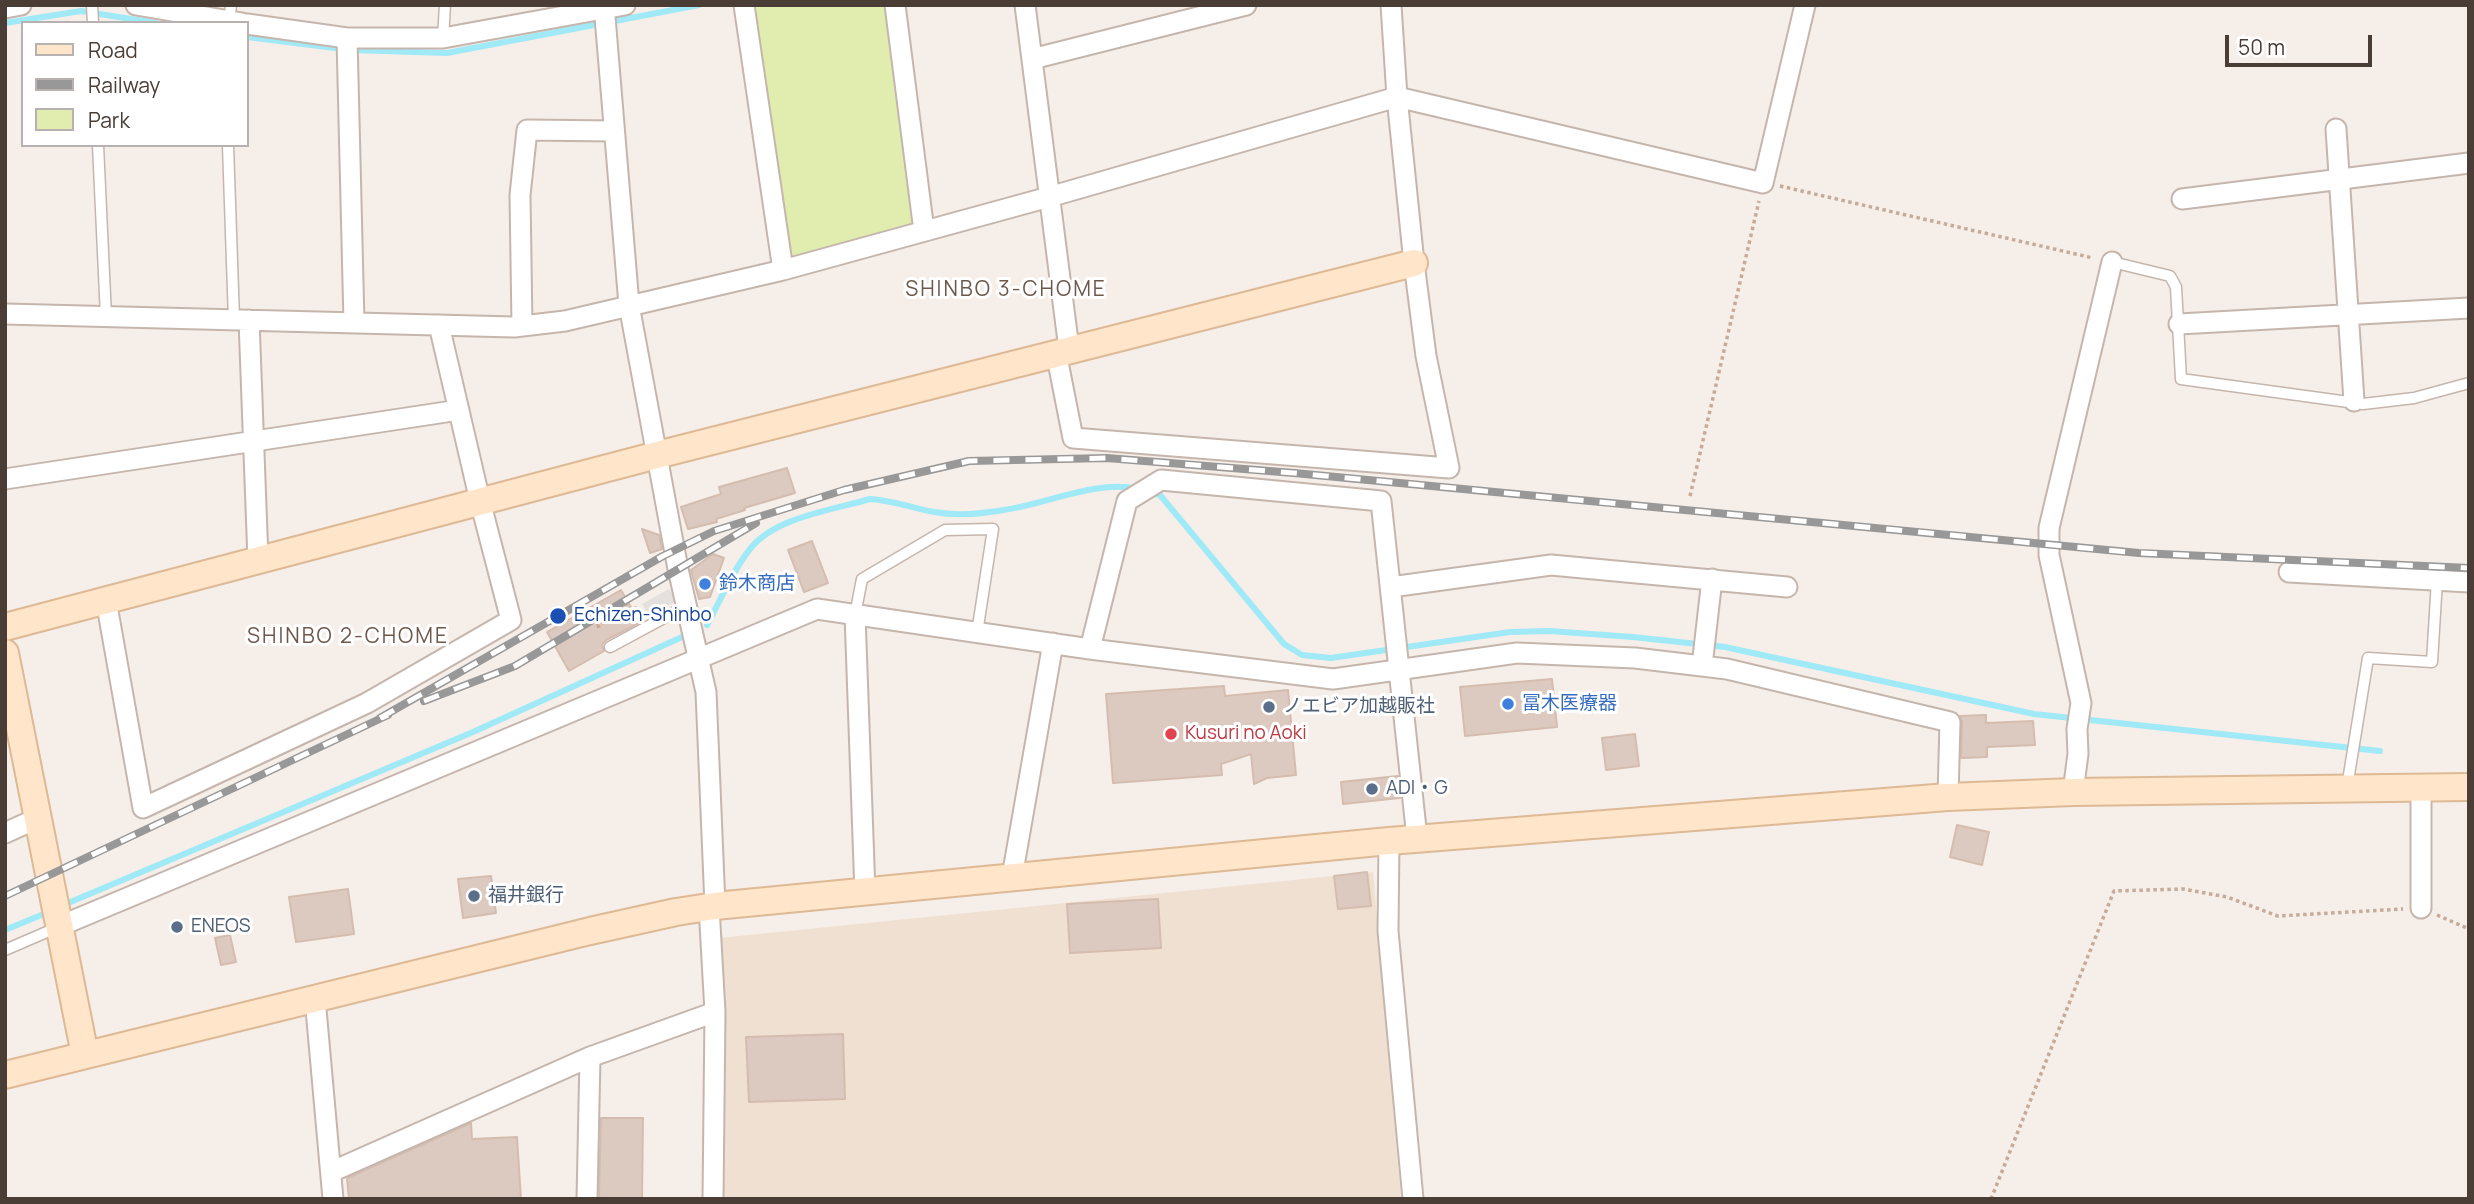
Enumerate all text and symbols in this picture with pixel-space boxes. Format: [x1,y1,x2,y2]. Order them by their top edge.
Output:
legend [21,21,248,147]
scale bar [2229,21,2376,65]
text: 50 m [2238,33,2285,61]
text: Road [88,36,138,64]
text: Railway [88,71,160,99]
text: Park [88,106,130,134]
district label: SHINBO 3-CHOME [907,277,1105,303]
place label: 鈴木商店 [719,573,795,595]
marker: 鈴木商店 [697,576,713,592]
place label: Echizen-Shinbo [574,605,712,627]
marker: Echizen-Shinbo [548,606,568,626]
district label: SHINBO 2-CHOME [249,624,447,650]
place label: 冨木医療器 [1522,693,1617,715]
place label: ノエビア加越販社 [1283,696,1435,718]
marker: 冨木医療器 [1500,696,1516,712]
marker: ノエビア加越販社 [1261,699,1277,715]
place label: Kusuri no Aoki [1185,723,1307,745]
marker: Kusuri no Aoki [1163,726,1179,742]
place label: ADI・G [1386,778,1448,800]
marker: ADI・G [1364,781,1380,797]
place label: 福井銀行 [488,885,564,907]
marker: 福井銀行 [466,888,482,904]
place label: ENEOS [191,916,251,938]
marker: ENEOS [169,919,185,935]

